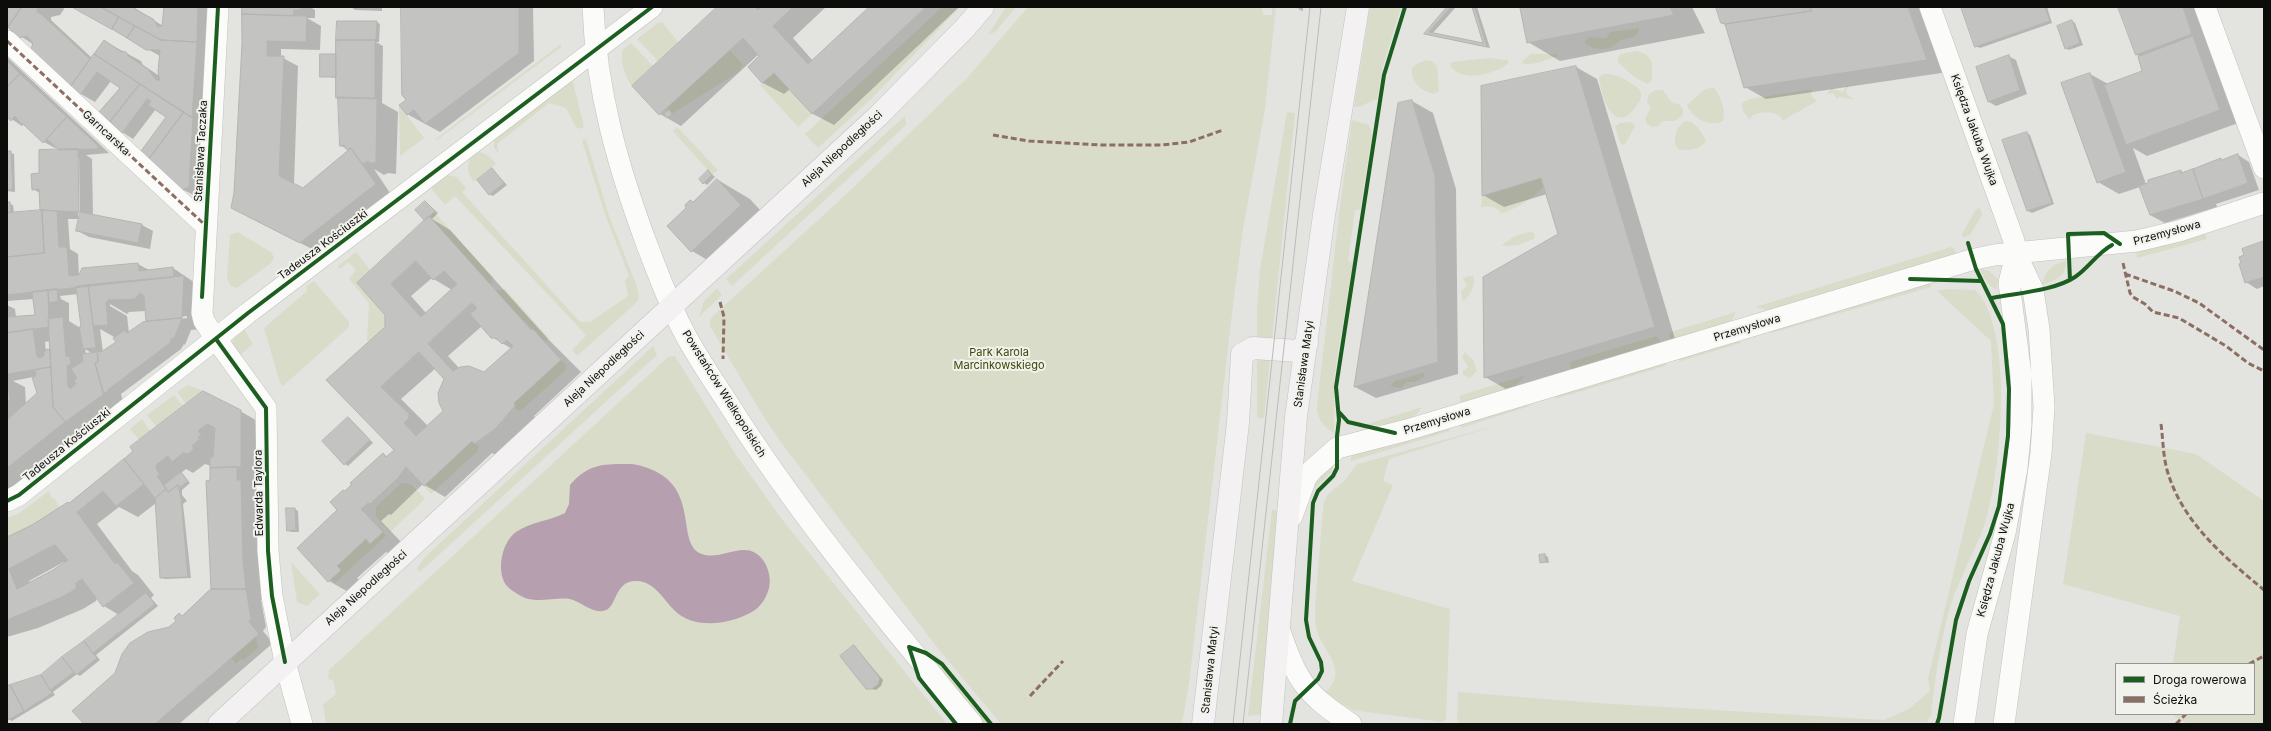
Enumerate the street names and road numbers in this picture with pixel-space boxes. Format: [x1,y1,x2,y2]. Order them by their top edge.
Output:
street label: Księdza Jakuba Wujka [1948,72,2000,188]
street label: Stanisława Taczaka [192,100,210,202]
street label: Garncarska [80,108,132,158]
street label: Aleja Niepodległości [799,108,885,190]
street label: Tadeusza Kościuszki [276,207,370,283]
street label: Przemysłowa [2132,218,2202,248]
street label: Przemysłowa [1712,312,1782,344]
street label: Stanisława Matyi [1291,320,1317,408]
street label: Aleja Niepodległości [561,328,647,410]
street label: Powstańców Wielkopolskich [679,328,769,460]
street label: Przemysłowa [1402,405,1472,437]
street label: Tadeusza Kościuszki [21,406,113,484]
street label: Edwarda Taylora [252,450,266,536]
street label: Księdza Jakuba Wujka [1974,501,2018,619]
street label: Aleja Niepodległości [322,548,410,628]
street label: Stanisława Matyi [1199,626,1221,714]

